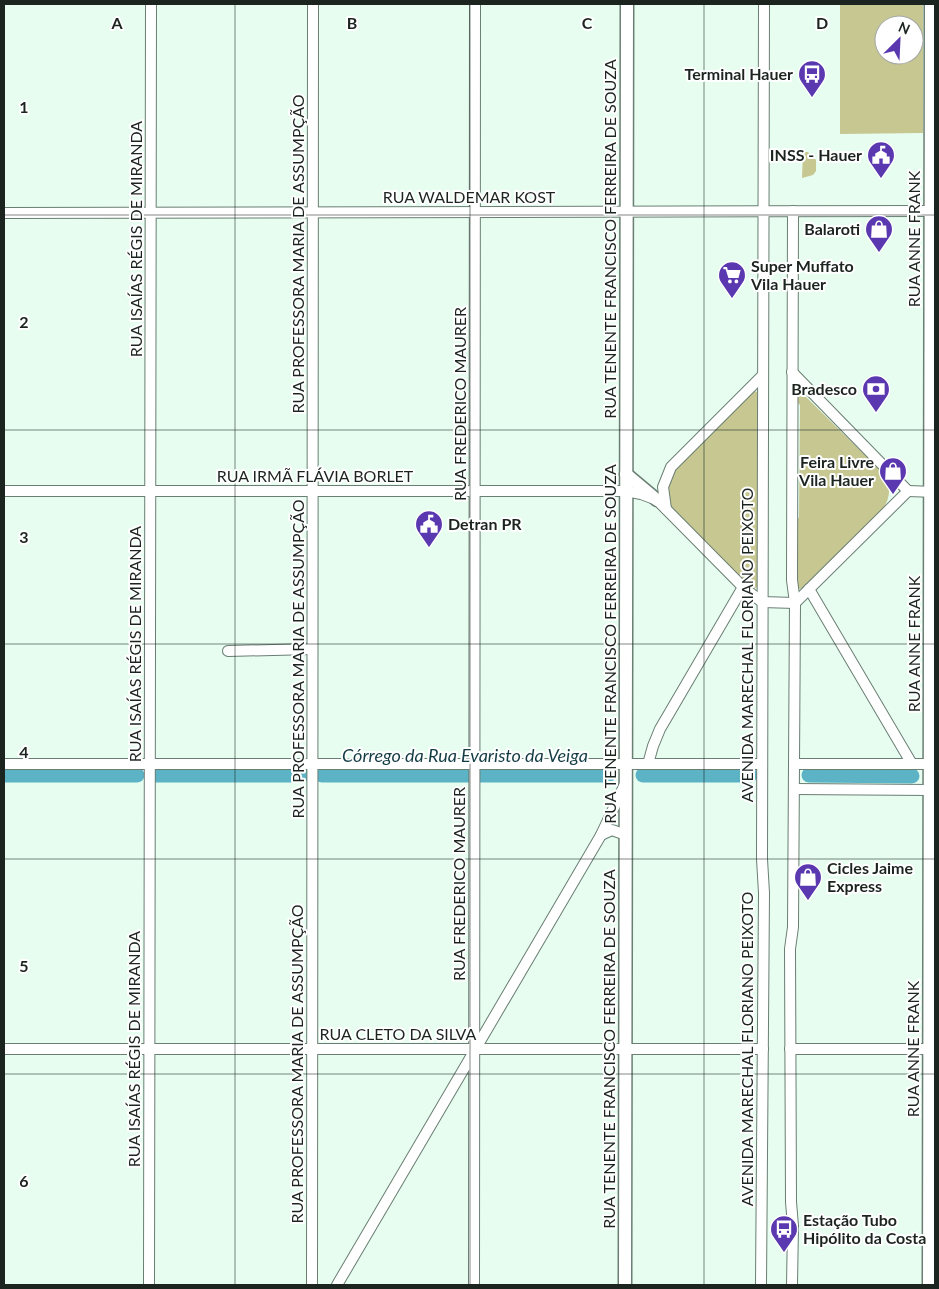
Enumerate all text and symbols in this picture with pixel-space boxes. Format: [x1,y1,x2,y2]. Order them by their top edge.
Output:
text: A [110,13,123,32]
text: B [347,13,357,32]
text: C [582,13,593,32]
text: D [816,13,828,32]
north arrow [874,15,924,65]
text: N [896,18,913,38]
street label: RUA TENENTE FRANCISCO FERREIRA DE SOUZA [600,59,619,419]
bus stop icon: Terminal Hauer [797,59,827,98]
place label: Terminal Hauer [685,64,793,83]
street label: RUA PROFESSORA MARIA DE ASSUMPÇÃO [288,94,307,414]
text: 1 [19,97,29,116]
street label: RUA ISAÍAS RÉGIS DE MIRANDA [126,121,145,357]
public building icon: INSS - Hauer [866,140,896,179]
place label: INSS - Hauer [770,145,862,164]
street label: RUA ANNE FRANK [904,170,923,307]
street label: RUA WALDEMAR KOST [383,187,556,206]
shop icon: Balaroti [864,214,894,253]
place label: Balaroti [804,219,860,238]
place label: Super Muffato Vila Hauer [750,256,854,293]
supermarket icon: Super Muffato Vila Hauer [717,260,747,299]
street label: RUA FREDERICO MAURER [450,307,469,501]
text: 2 [19,312,29,331]
bank icon: Bradesco [861,374,891,413]
place label: Bradesco [791,379,857,398]
place label: Feira Livre Vila Hauer [798,452,874,489]
shop icon: Feira Livre Vila Hauer [878,456,908,495]
street label: RUA TENENTE FRANCISCO FERREIRA DE SOUZA [600,464,619,824]
street label: RUA IRMÃ FLÁVIA BORLET [217,466,414,485]
street label: AVENIDA MARECHAL FLORIANO PEIXOTO [737,488,756,802]
street label: RUA PROFESSORA MARIA DE ASSUMPÇÃO [288,499,307,819]
public building icon: Detran PR [414,509,444,548]
place label: Detran PR [448,514,522,533]
street label: RUA ISAÍAS RÉGIS DE MIRANDA [125,526,144,762]
text: 3 [19,527,29,546]
street label: RUA ANNE FRANK [904,575,923,712]
text: 4 [19,742,29,761]
water label: Córrego da Rua Evaristo da Veiga [342,744,588,766]
street label: RUA FREDERICO MAURER [449,787,468,981]
place label: Cicles Jaime Express [827,858,914,895]
shop icon: Cicles Jaime Express [793,862,823,901]
street label: RUA TENENTE FRANCISCO FERREIRA DE SOUZA [599,869,618,1229]
street label: AVENIDA MARECHAL FLORIANO PEIXOTO [737,892,756,1206]
street label: RUA PROFESSORA MARIA DE ASSUMPÇÃO [287,904,306,1224]
street label: RUA ISAÍAS RÉGIS DE MIRANDA [124,931,143,1167]
text: 5 [19,956,29,975]
street label: RUA ANNE FRANK [903,980,922,1117]
street label: RUA CLETO DA SILVA [320,1024,477,1043]
text: 6 [19,1171,29,1190]
place label: Estação Tubo Hipólito da Costa [803,1210,926,1247]
bus stop icon: Estação Tubo Hipólito da Costa [769,1214,799,1253]

